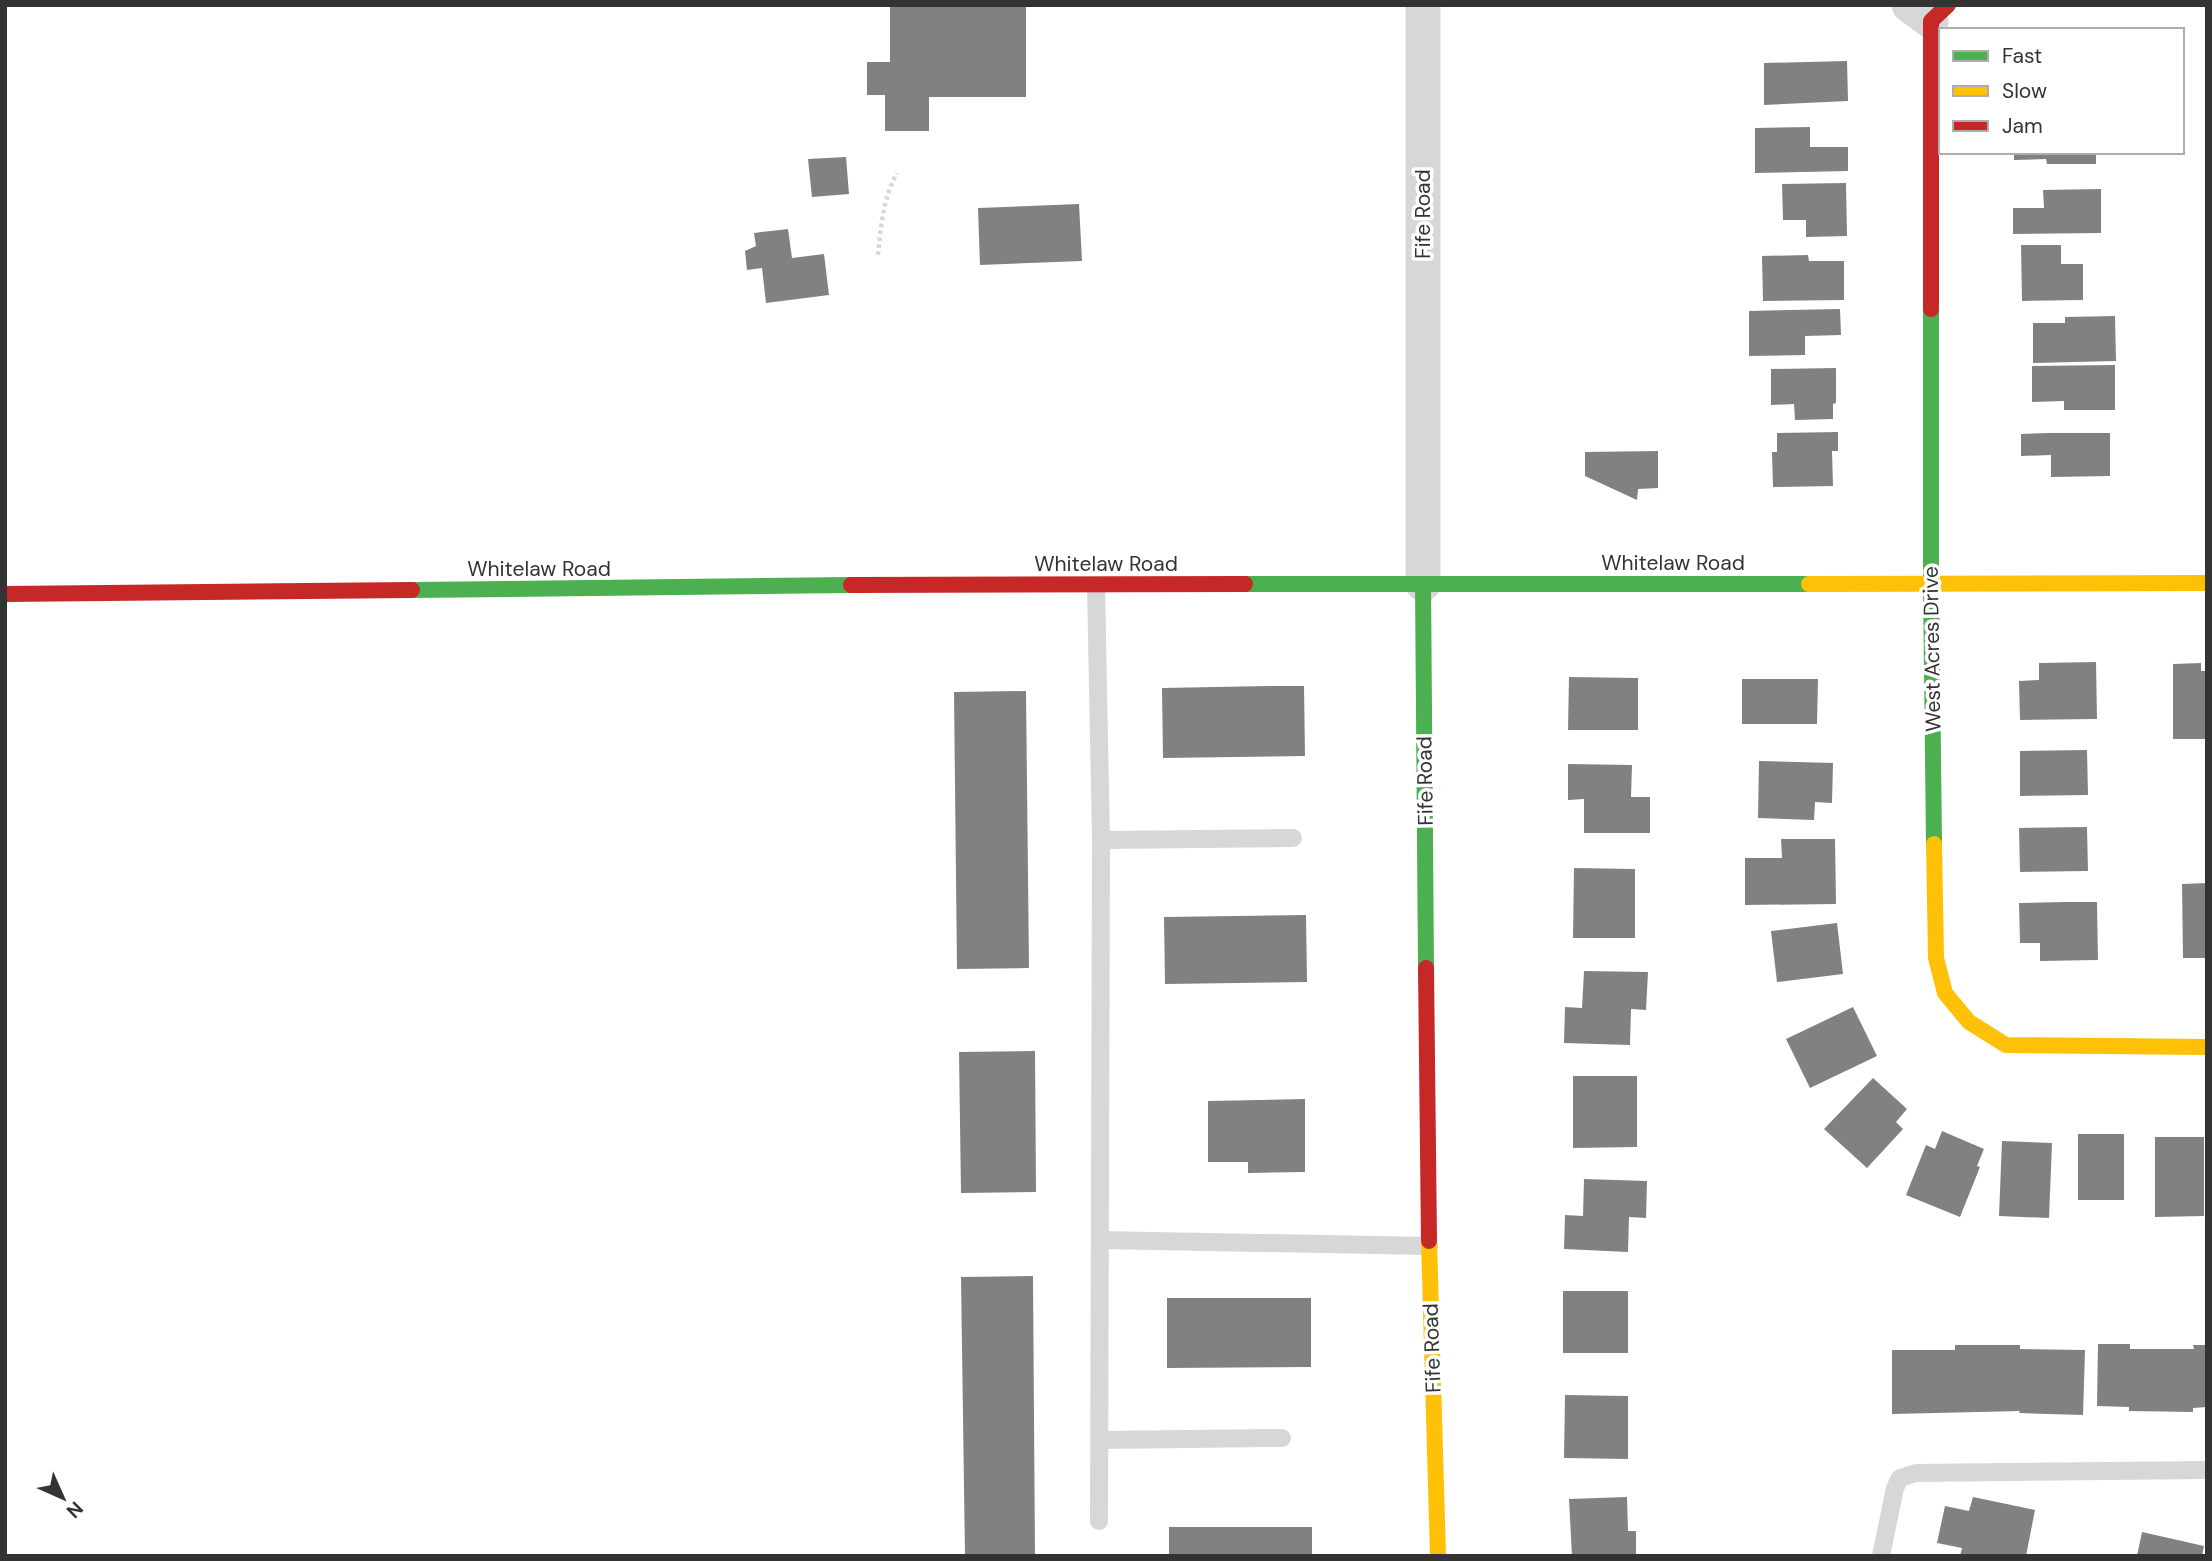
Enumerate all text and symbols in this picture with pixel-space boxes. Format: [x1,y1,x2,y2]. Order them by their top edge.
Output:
legend [1939,28,2184,154]
text: Fast [2002,42,2042,70]
text: Slow [2002,77,2047,105]
text: Jam [2002,112,2043,140]
street label: Fife Road [1409,169,1437,259]
street label: Whitelaw Road [1601,549,1745,577]
street label: Whitelaw Road [1034,550,1178,578]
street label: Whitelaw Road [467,555,611,583]
street label: West Acres Drive [1917,566,1947,732]
street label: Fife Road [1410,736,1440,826]
street label: Fife Road [1416,1303,1448,1393]
north arrow [28,1463,98,1533]
text: N [61,1496,88,1523]

